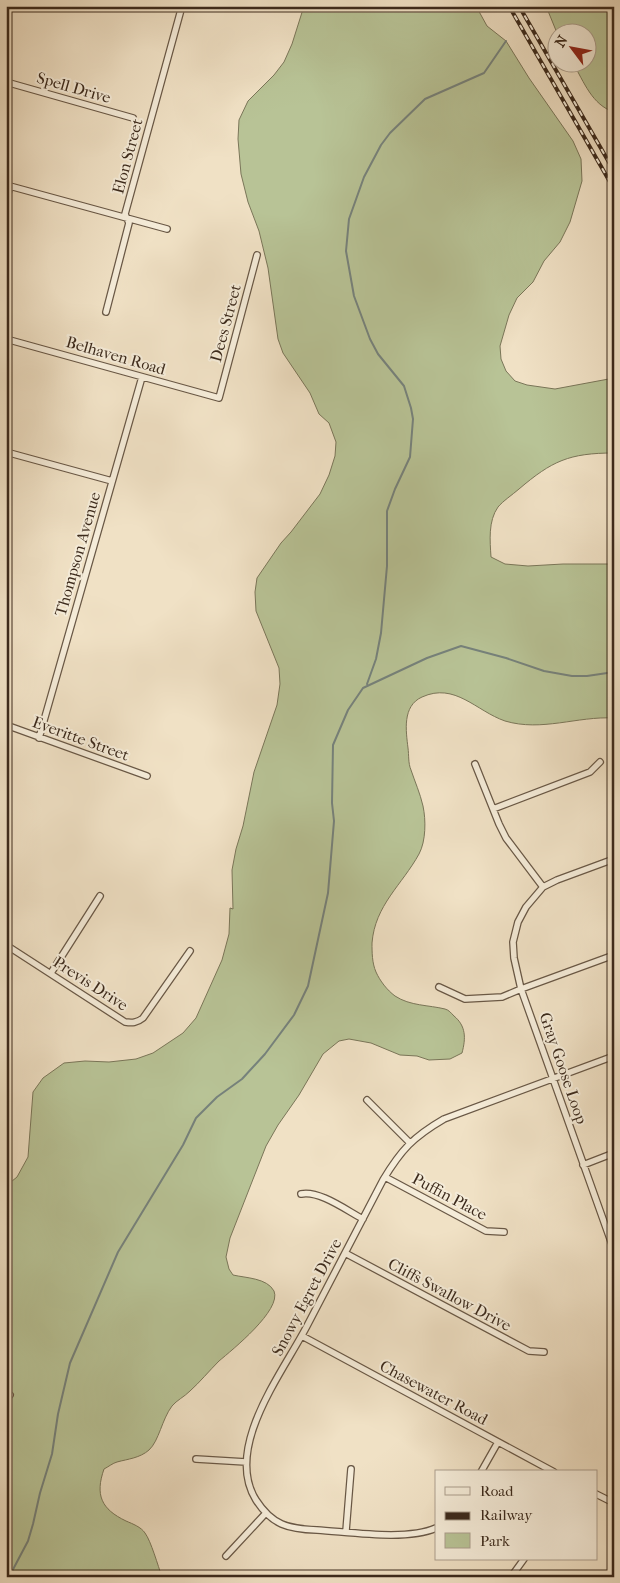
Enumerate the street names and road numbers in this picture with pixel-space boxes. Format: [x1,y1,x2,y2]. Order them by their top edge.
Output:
street label: Spell Drive [35,68,113,107]
street label: Elon Street [108,116,147,196]
street label: Dees Street [206,282,245,364]
street label: Belhaven Road [64,332,168,379]
street label: Thompson Avenue [51,490,104,618]
street label: Everitte Street [30,712,132,765]
street label: Previs Drive [50,952,132,1015]
street label: Gray Goose Loop [536,1010,592,1127]
street label: Puffin Place [409,1169,490,1224]
street label: Snowy Egret Drive [267,1235,345,1359]
street label: Cliffs Swallow Drive [385,1254,515,1335]
street label: Chasewater Road [377,1356,491,1429]

